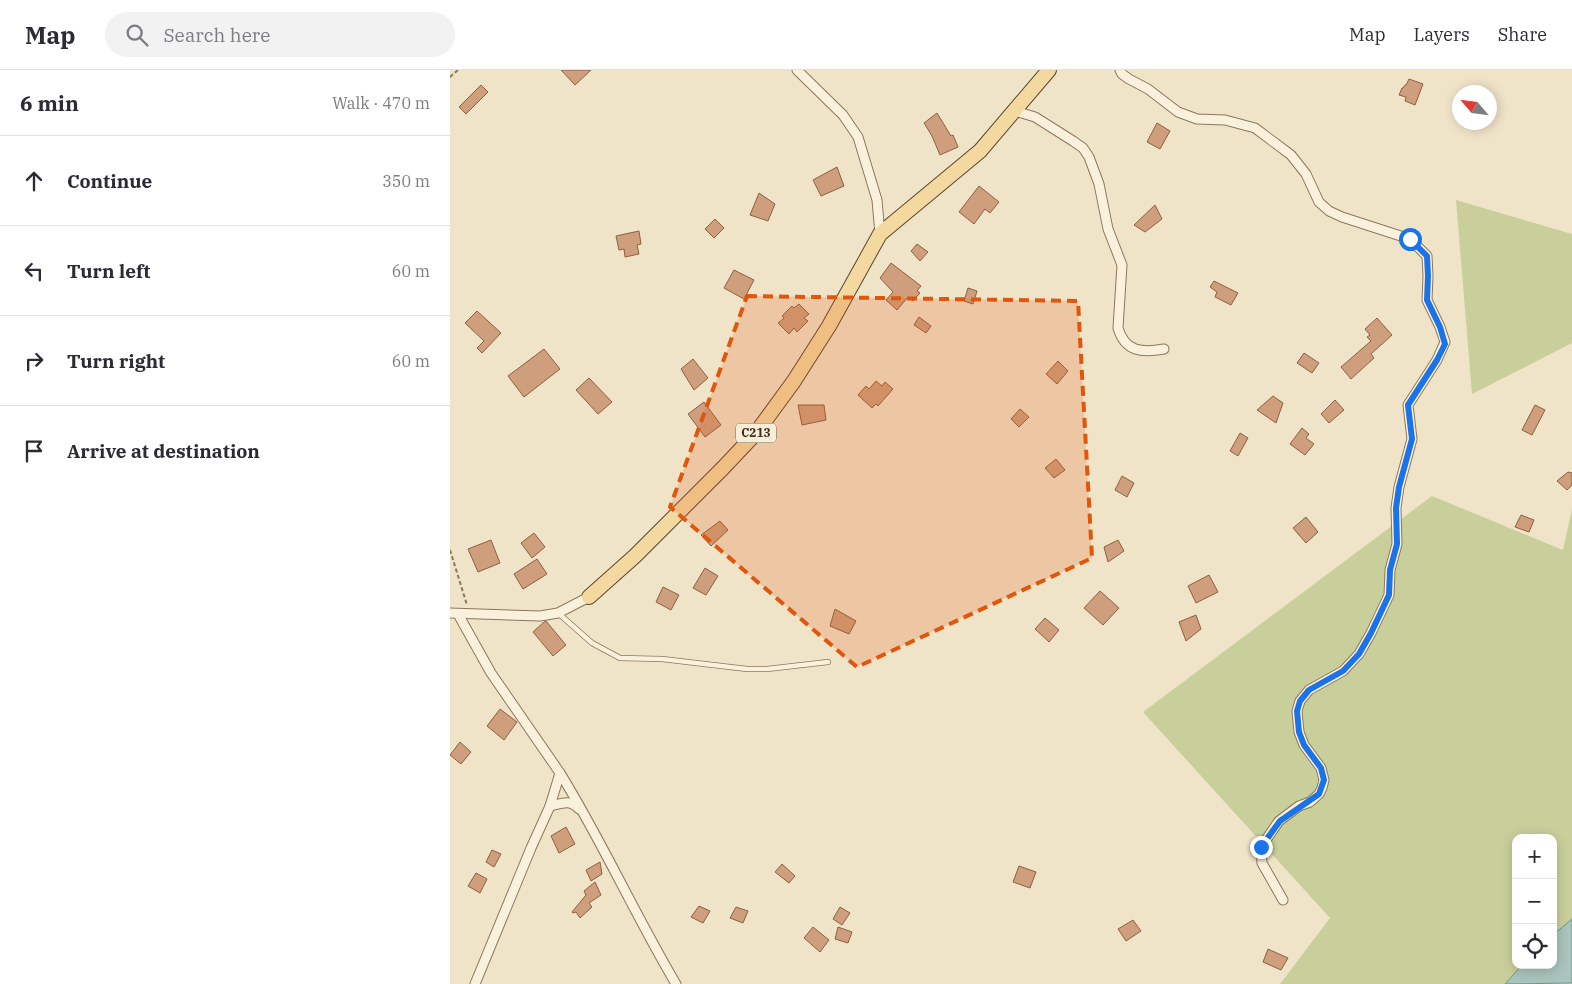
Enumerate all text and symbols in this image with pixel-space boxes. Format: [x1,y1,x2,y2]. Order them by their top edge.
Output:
search box [105,12,455,57]
text: Map [25,19,75,51]
icon: search [123,21,151,49]
text: Search here [163,23,270,47]
text: Map [1349,23,1386,46]
text: Layers [1414,23,1470,46]
text: Share [1498,23,1547,46]
north arrow [1452,85,1497,130]
text: 6 min [20,89,79,117]
text: Walk · 470 m [332,93,430,113]
icon: ahead [20,167,48,195]
text: Continue [67,169,152,193]
text: 350 m [382,171,430,191]
route start [1399,228,1422,251]
icon: left [20,257,48,285]
text: Turn left [67,259,150,283]
text: 60 m [392,261,430,281]
icon: right [20,347,48,375]
text: Turn right [67,349,165,373]
text: 60 m [392,351,430,371]
road number: C213 [736,423,776,442]
icon: arrive [20,437,48,465]
text: Arrive at destination [67,439,260,463]
map controls [1512,834,1557,969]
button: + [1512,834,1557,879]
route end [1250,836,1273,859]
button: − [1512,879,1557,924]
button: locate [1512,924,1557,969]

